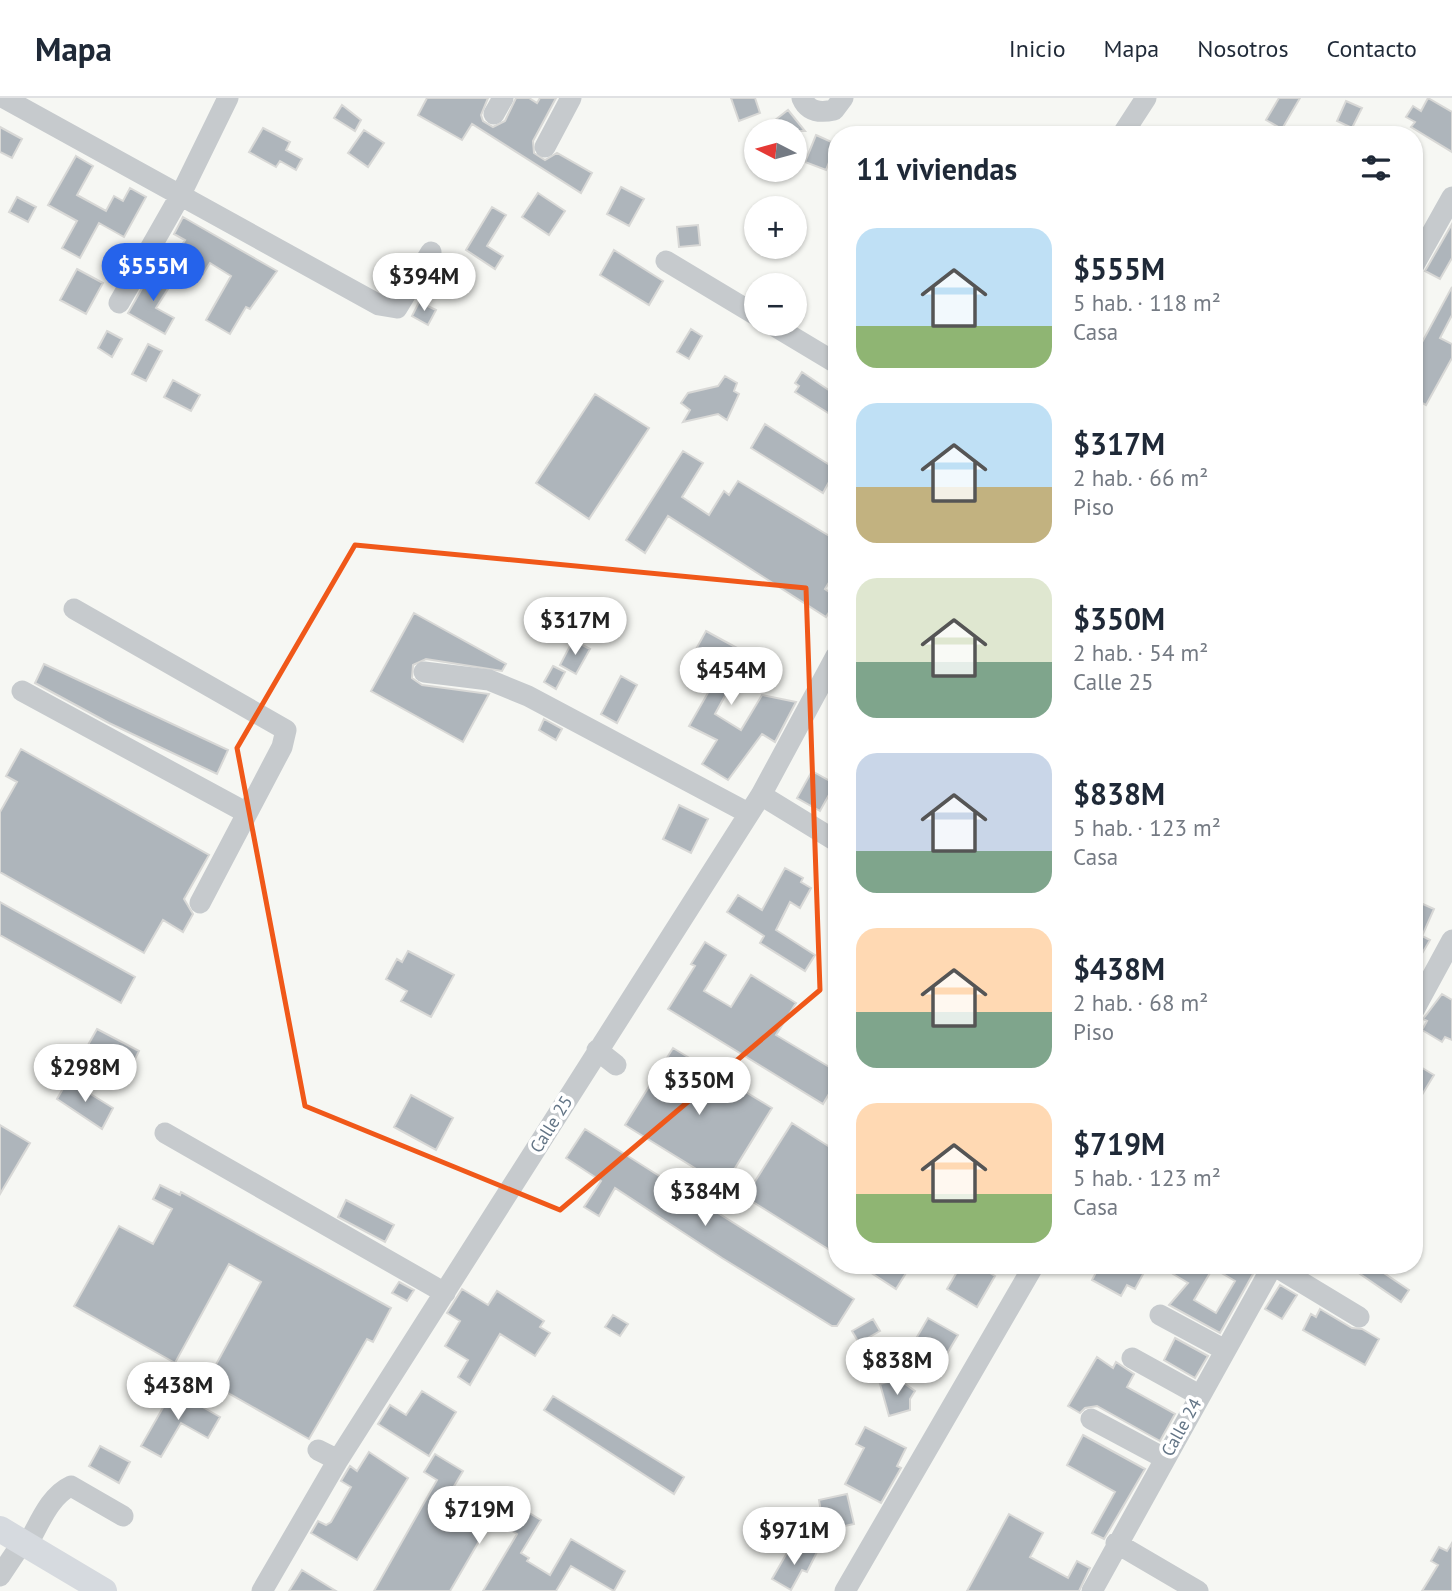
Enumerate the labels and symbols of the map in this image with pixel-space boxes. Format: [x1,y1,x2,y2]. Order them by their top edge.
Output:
north arrow [744,119,807,182]
pin: $555M [104,244,202,303]
pin: $394M [375,254,473,313]
pin: $317M [526,598,624,657]
pin: $454M [682,648,780,707]
pin: $298M [36,1044,134,1104]
pin: $350M [650,1058,748,1117]
street label: Calle 25 [525,1091,577,1157]
pin: $384M [656,1168,754,1228]
pin: $838M [848,1338,946,1397]
pin: $438M [129,1362,227,1422]
street label: Calle 24 [1156,1394,1206,1460]
pin: $719M [430,1486,528,1546]
pin: $971M [745,1508,843,1567]

